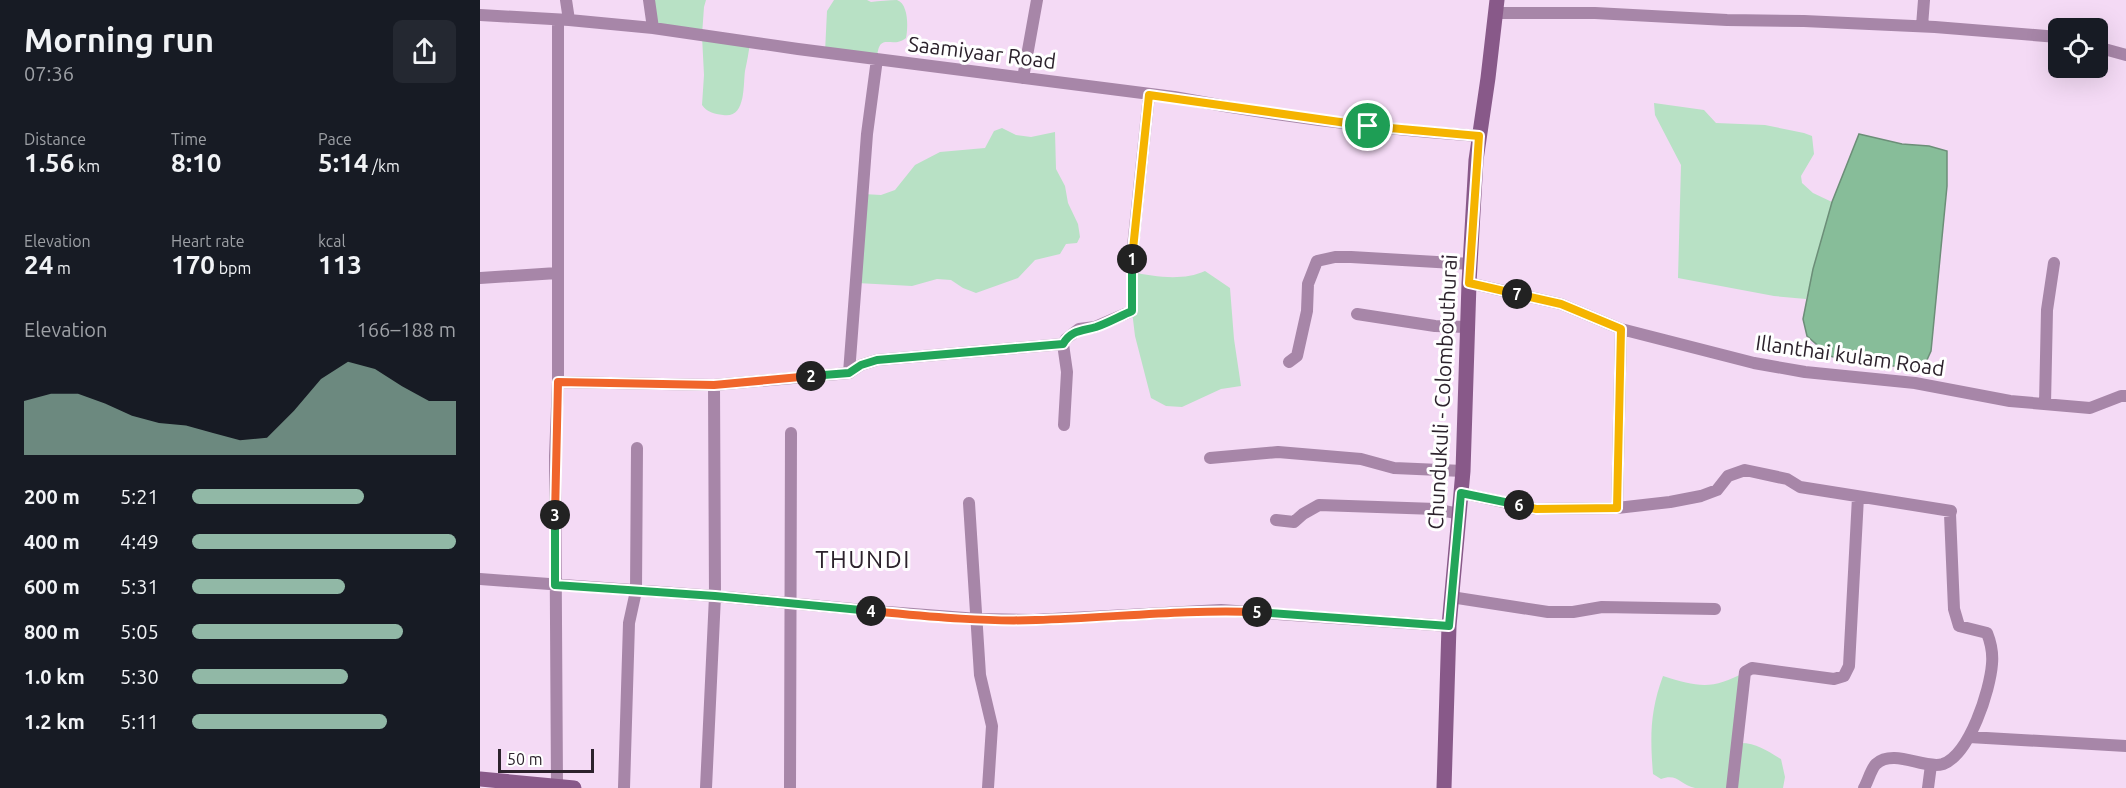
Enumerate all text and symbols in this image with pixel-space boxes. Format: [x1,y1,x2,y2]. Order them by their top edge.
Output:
map controls [2048,18,2108,78]
button: locate [2048,18,2108,78]
button: share [393,20,456,83]
text: Morning run [24,21,214,58]
street label: Saamiyaar Road [907,31,1057,73]
text: 07:36 [24,62,74,85]
pin [1342,100,1393,151]
icon: arrive [1351,109,1384,142]
text: Distance [24,130,86,148]
text: Time [171,130,207,148]
text: Pace [318,130,352,148]
text: 1.56 [24,148,74,177]
text: 8:10 [171,148,221,177]
text: 5:14 [318,148,368,177]
text: km [74,157,100,175]
text: /km [368,157,400,175]
text: Elevation [24,232,91,250]
text: Heart rate [171,232,245,250]
text: kcal [318,232,346,250]
pin: 1 [1117,244,1147,274]
text: 24 [24,250,53,279]
text: 170 [171,250,215,279]
text: 113 [318,250,362,279]
text: 1 [1127,250,1137,268]
street label: Chundukuli - Colombouthurai [1423,254,1461,530]
text: m [53,259,71,277]
text: bpm [215,259,251,277]
pin: 7 [1502,279,1532,309]
text: 7 [1512,285,1522,303]
text: Elevation [24,318,107,341]
text: 166–188 m [357,318,456,341]
street label: Illanthai kulam Road [1754,330,1946,380]
pin: 2 [796,361,826,391]
text: 2 [806,367,816,385]
text: 200 m [24,485,80,508]
text: 5:21 [120,485,159,508]
pin: 6 [1504,490,1534,520]
text: 6 [1514,496,1524,514]
pin: 3 [540,500,570,530]
text: 3 [550,506,560,524]
text: 400 m [24,530,80,553]
text: 4:49 [120,530,159,553]
district label: THUNDI [815,546,911,573]
text: 600 m [24,575,80,598]
text: 5:31 [120,575,159,598]
pin: 4 [856,596,886,626]
pin: 5 [1242,597,1272,627]
text: 4 [866,602,876,620]
text: 5 [1252,603,1262,621]
text: 800 m [24,620,80,643]
text: 5:05 [120,620,159,643]
text: 1.0 km [24,665,85,688]
text: 5:30 [120,665,159,688]
text: 1.2 km [24,710,85,733]
text: 5:11 [120,710,159,733]
scale bar [498,746,594,774]
text: 50 m [507,750,543,768]

